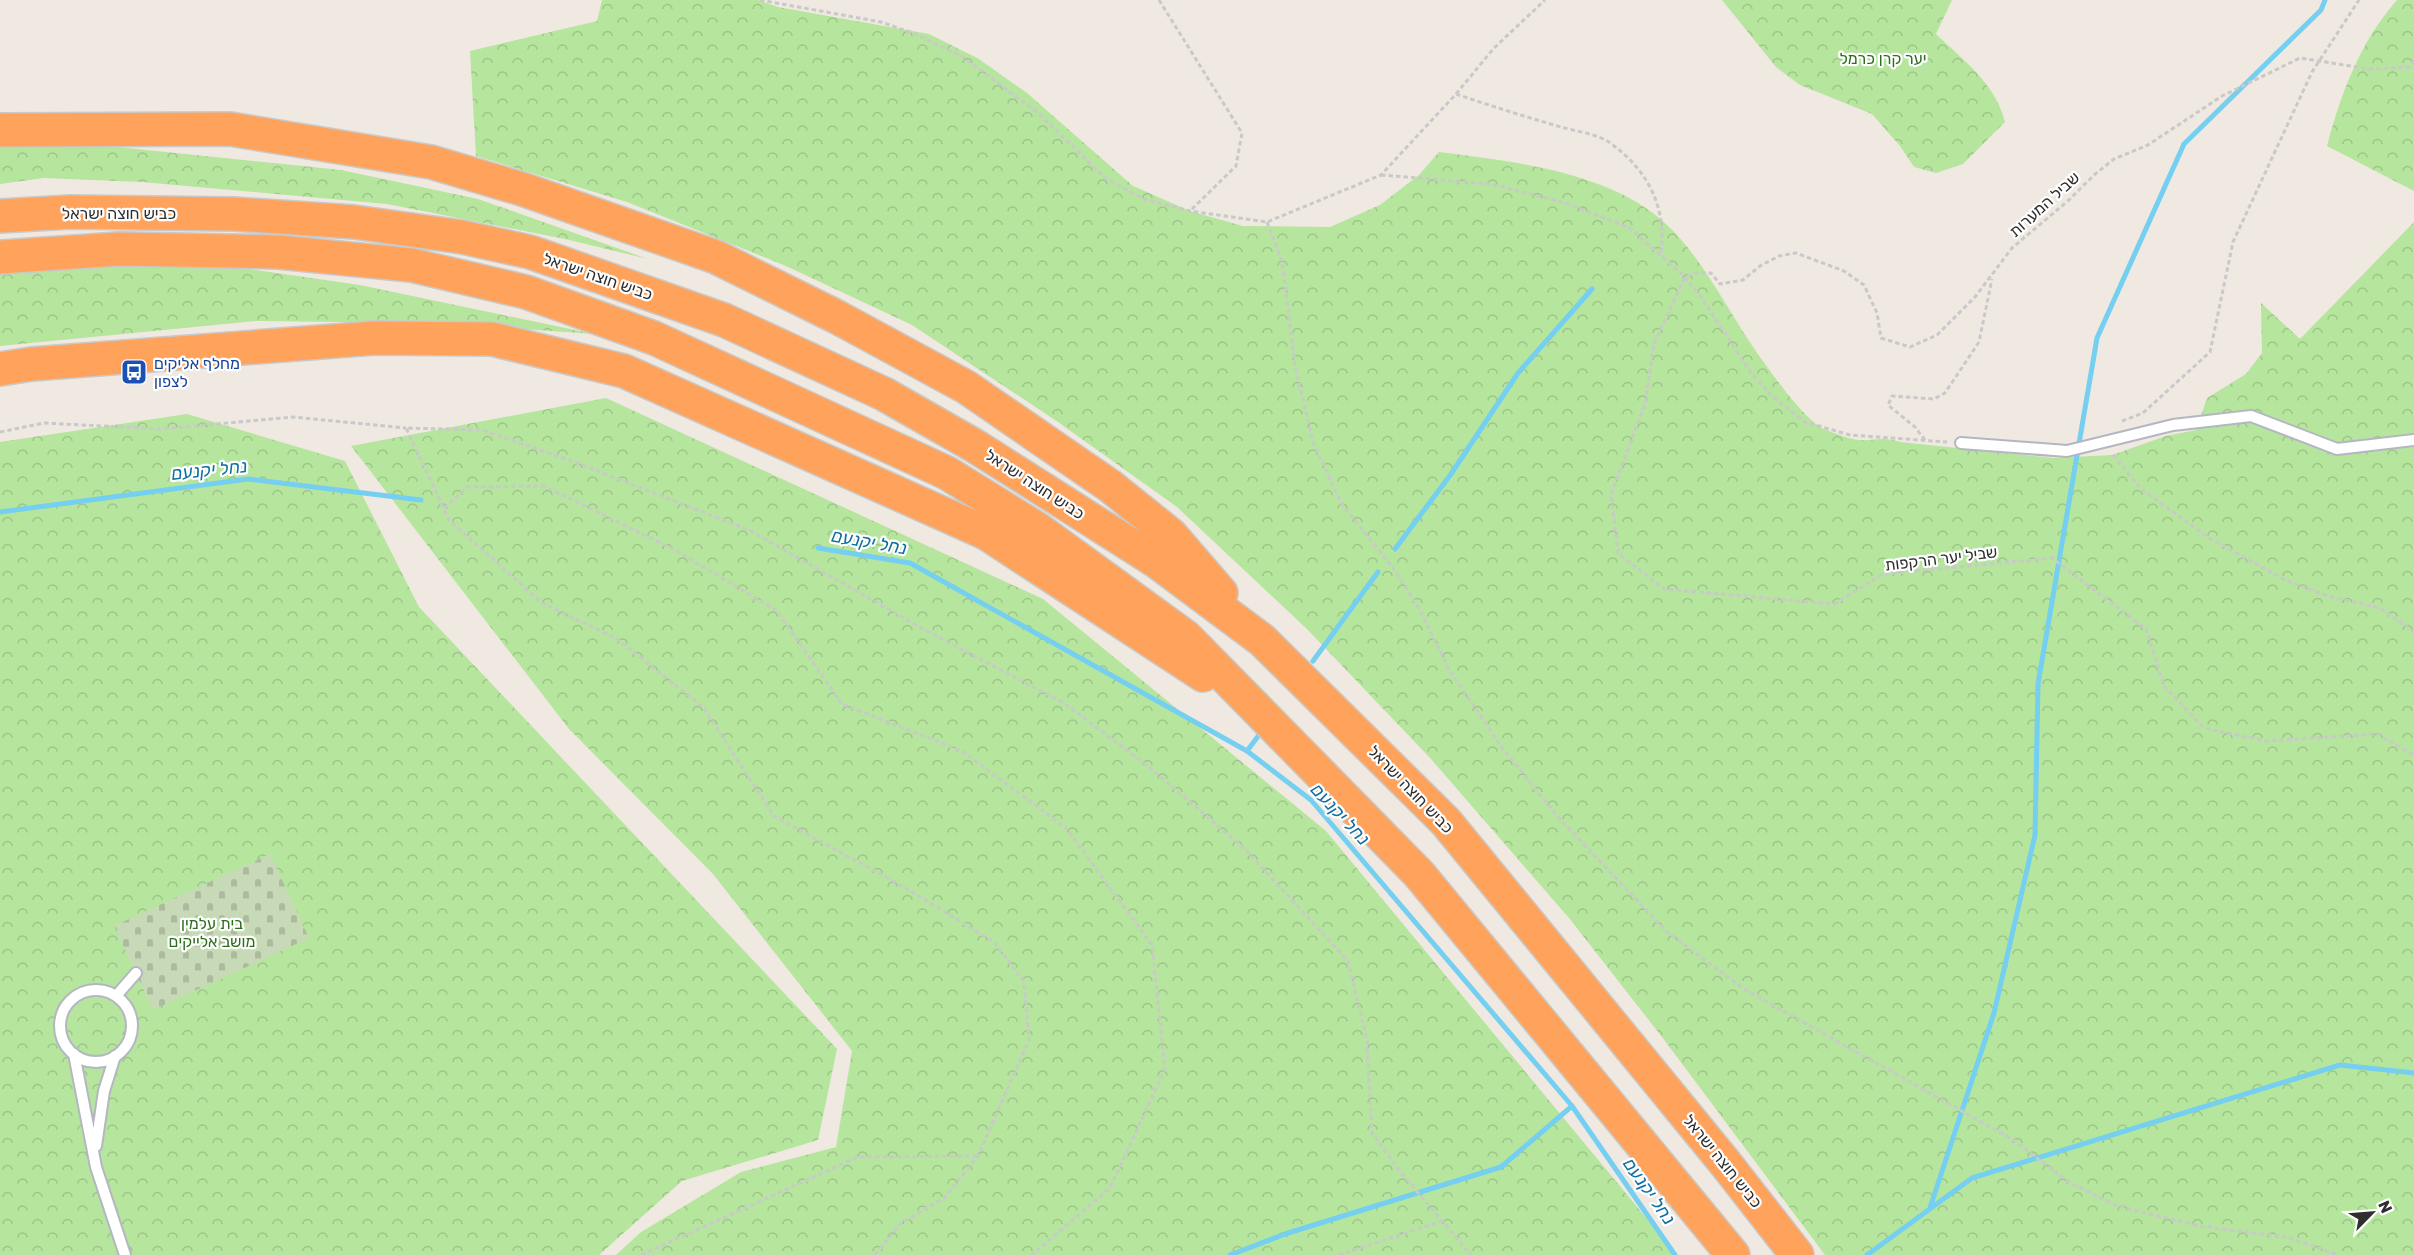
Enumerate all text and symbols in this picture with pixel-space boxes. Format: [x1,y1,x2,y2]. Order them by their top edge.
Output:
park label: יער קרן כרמל [1839,49,1927,68]
street label: שביל המערות [2005,168,2083,241]
street label: כביש חוצה ישראל [62,204,176,223]
street label: כביש חוצה ישראל [541,249,655,304]
place label: מחלף אליקים לצפון [154,354,240,391]
bus stop icon: מחלף אליקים לצפון [119,357,149,387]
street label: כביש חוצה ישראל [982,445,1088,524]
water label: נחל יקנעם [170,455,248,485]
water label: נחל יקנעם [830,525,908,559]
street label: שביל יער הרקפות [1884,542,1998,575]
street label: כביש חוצה ישראל [1364,742,1457,837]
water label: נחל יקנעם [1306,779,1374,849]
park label: בית עלמין מושב אלייקים [169,914,255,951]
street label: כביש חוצה ישראל [1679,1111,1766,1212]
water label: נחל יקנעם [1618,1153,1680,1229]
north arrow [2342,1183,2402,1243]
text: N [2374,1198,2396,1216]

